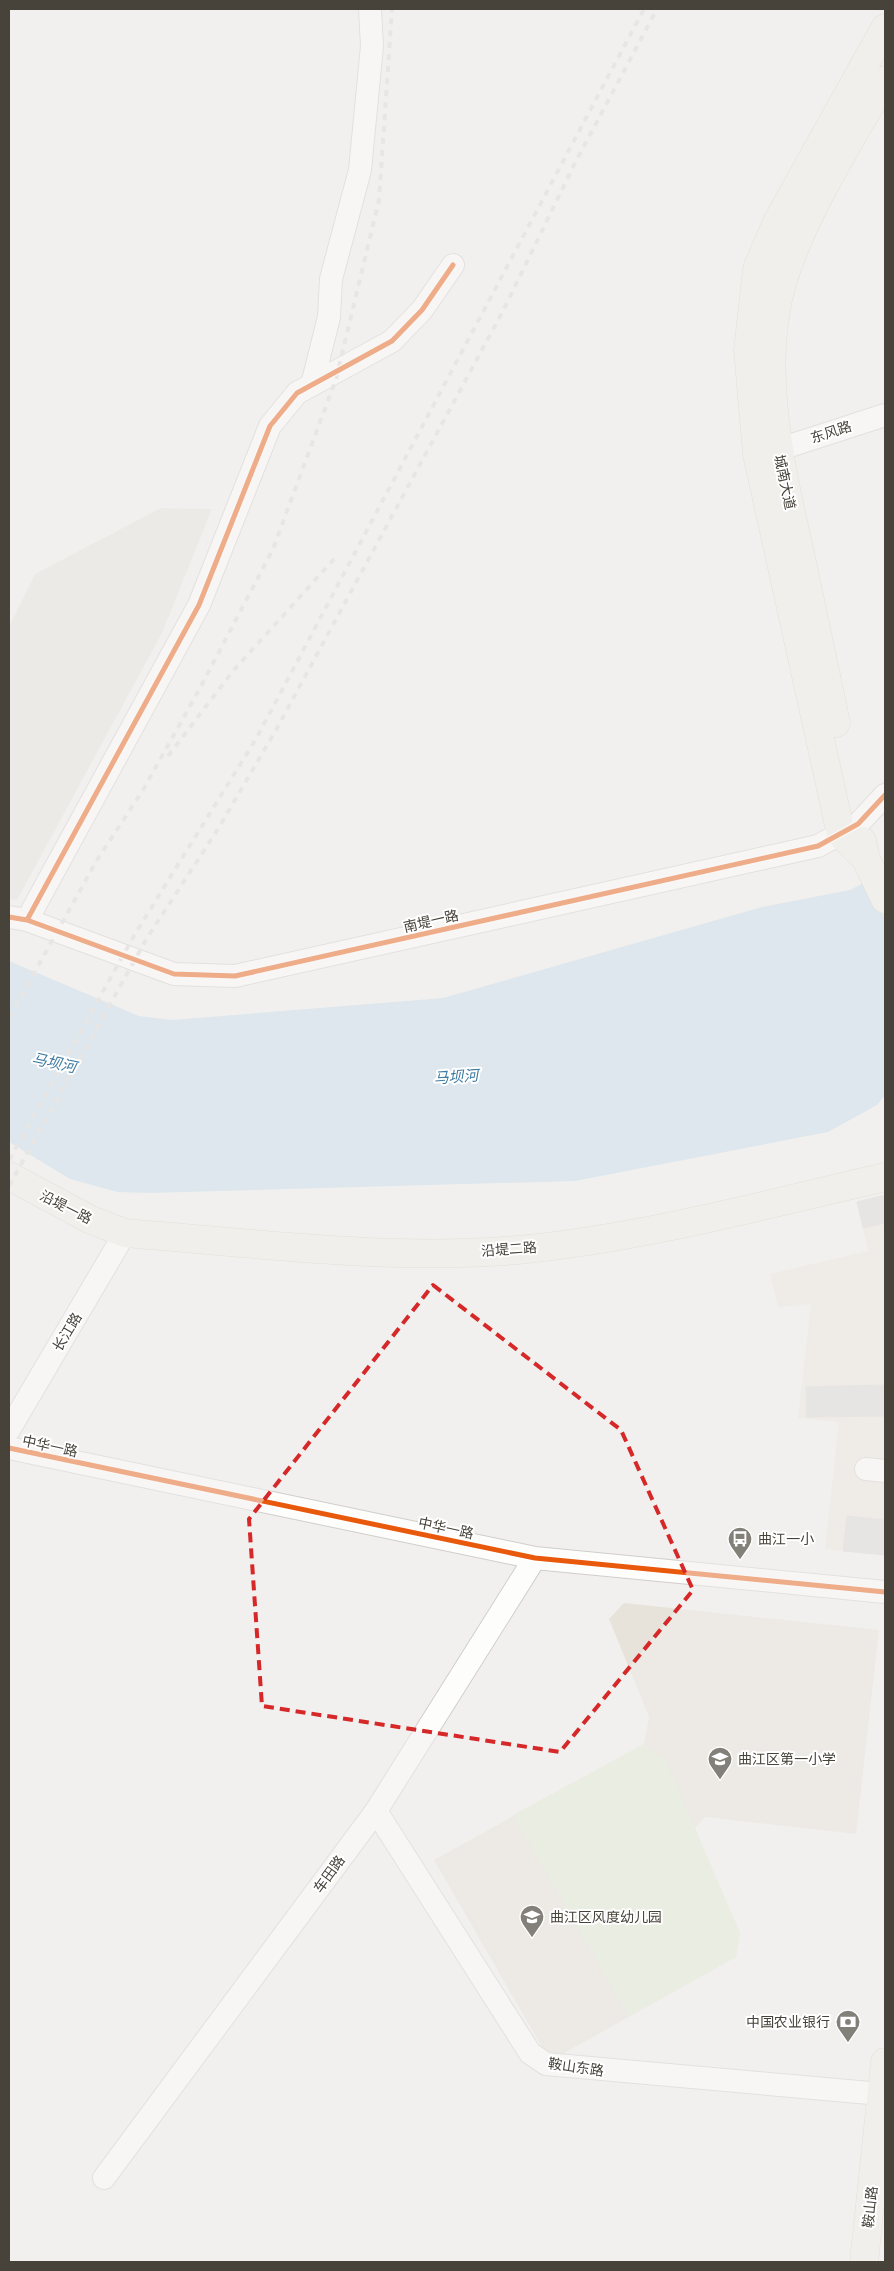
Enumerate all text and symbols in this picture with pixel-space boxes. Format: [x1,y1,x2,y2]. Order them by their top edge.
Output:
street label: 东风路 [809,418,853,446]
street label: 城南大道 [771,453,799,511]
street label: 南堤一路 [402,907,460,935]
water label: 马坝河 [30,1050,81,1077]
water label: 马坝河 [433,1066,482,1088]
street label: 沿堤一路 [37,1187,95,1227]
street label: 沿堤二路 [481,1239,537,1259]
street label: 长江路 [49,1310,85,1354]
street label: 中华一路 [21,1432,79,1460]
street label: 中华一路 [417,1514,475,1542]
bus stop icon: 曲江一小 [727,1526,753,1560]
place label: 曲江一小 [758,1531,814,1547]
school or university icon: 曲江区第一小学 [707,1746,733,1780]
place label: 曲江区第一小学 [738,1751,836,1767]
street label: 车田路 [310,1852,348,1896]
school or university icon: 曲江区风度幼儿园 [519,1904,545,1938]
place label: 曲江区风度幼儿园 [550,1909,662,1925]
bank icon: 中国农业银行 [835,2009,861,2043]
place label: 中国农业银行 [746,2014,830,2030]
street label: 鞍山东路 [547,2055,605,2079]
street label: 鞍山路 [860,2185,880,2229]

